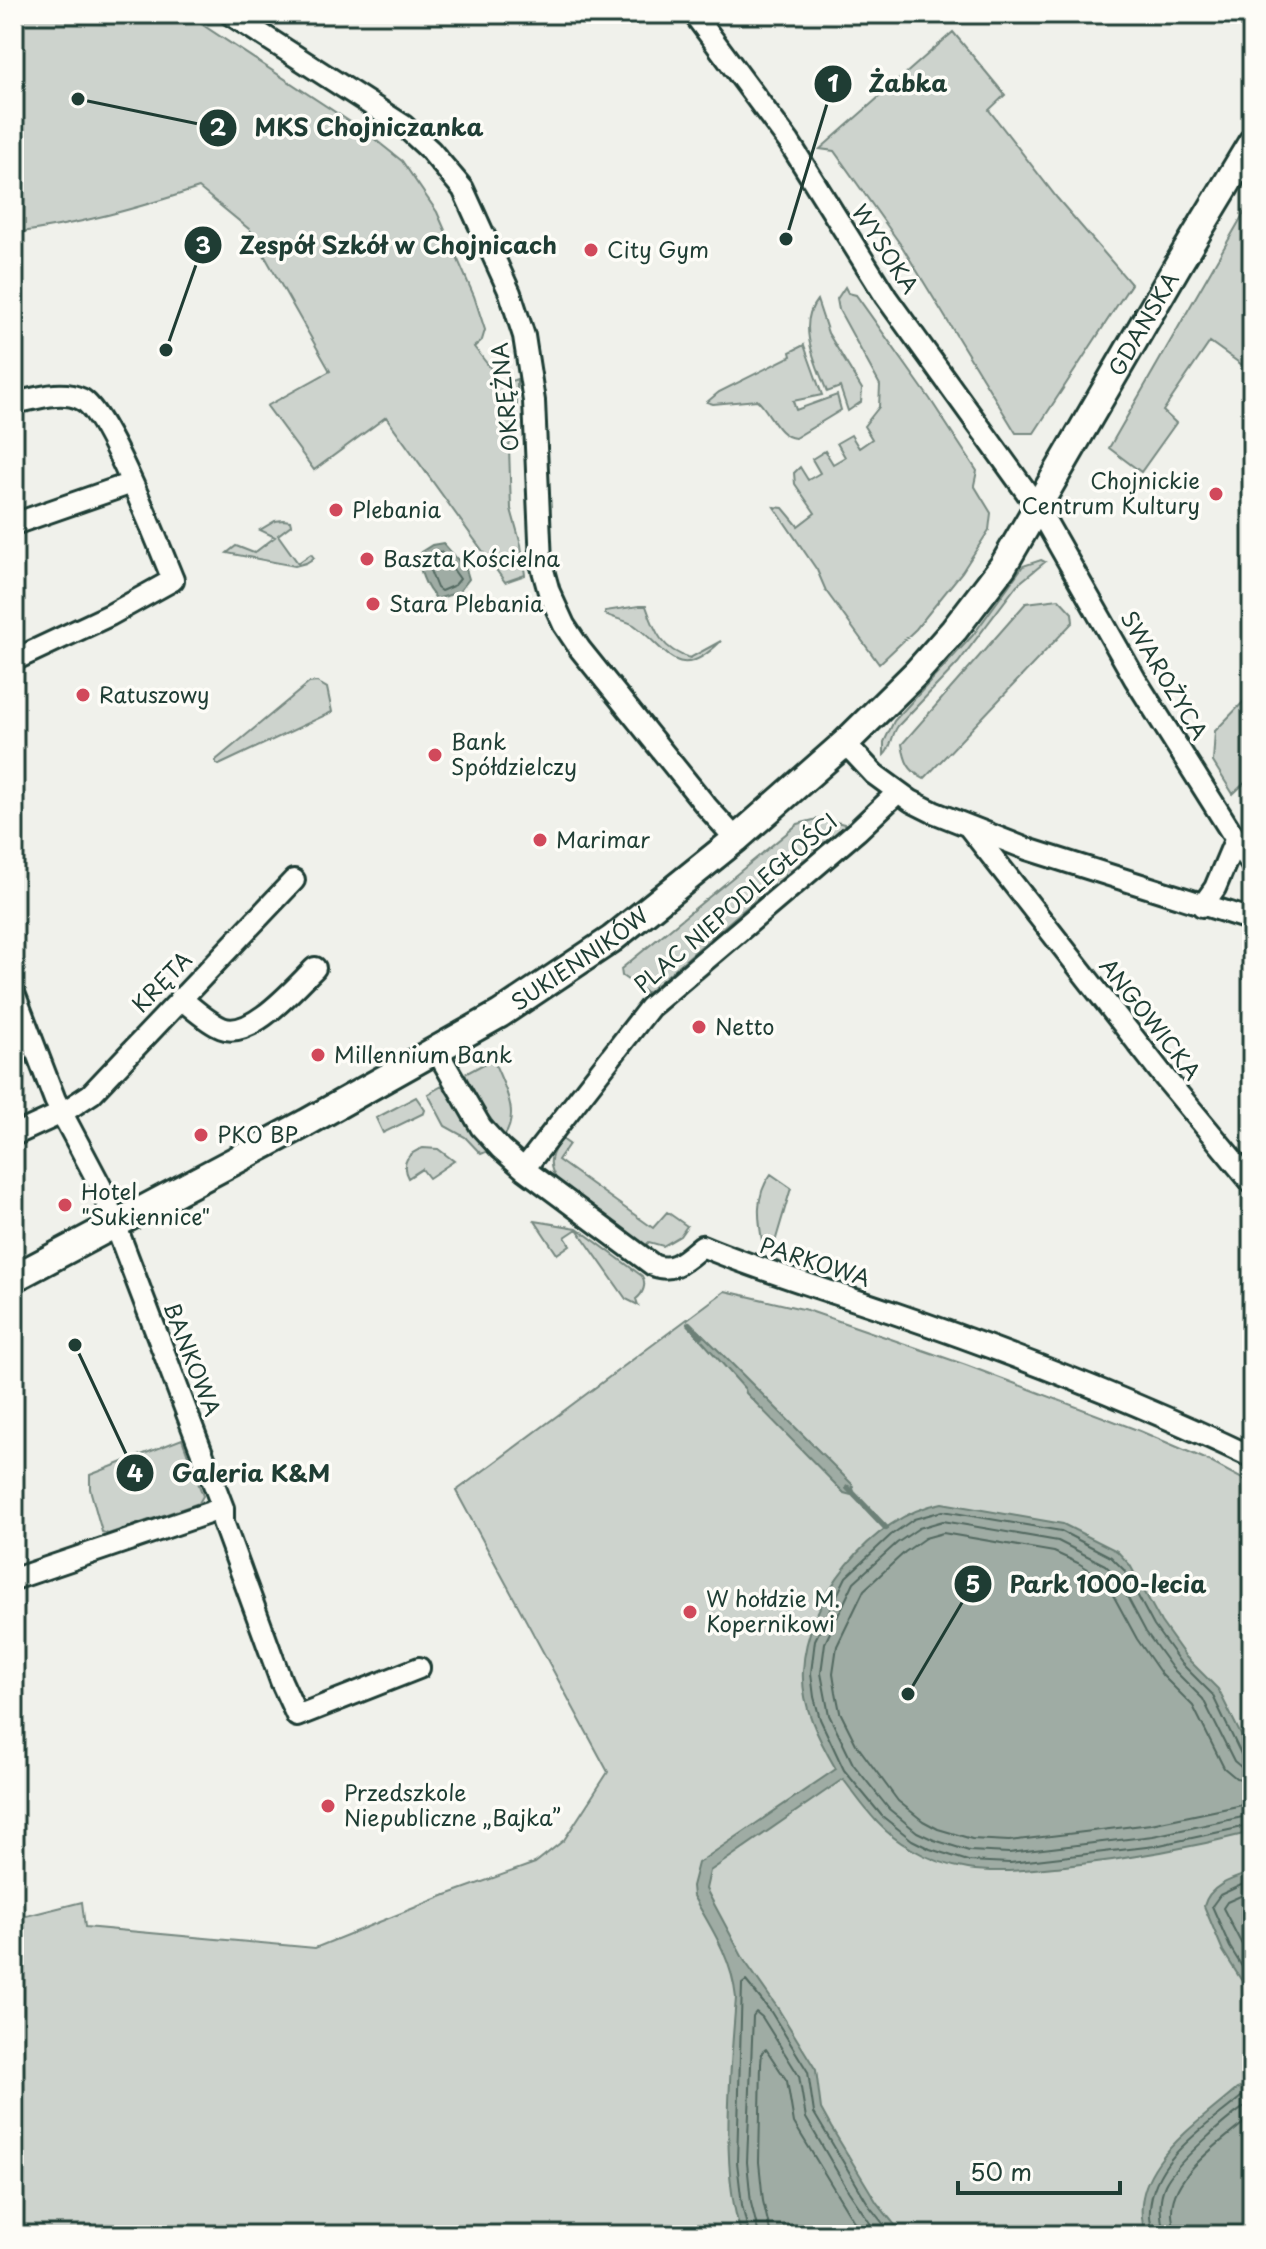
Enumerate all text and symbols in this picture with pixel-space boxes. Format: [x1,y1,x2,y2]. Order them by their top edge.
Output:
callout: Żabka [813,60,964,108]
text: 1 [827,64,839,100]
text: Żabka [868,64,948,100]
callout: MKS Chojniczanka [198,104,500,152]
text: 2 [210,108,227,144]
text: MKS Chojniczanka [255,108,484,144]
street label: WYSOKA [845,197,928,300]
callout: Zespół Szkół w Chojnicach [183,221,574,269]
text: 3 [195,226,211,262]
text: Zespół Szkół w Chojnicach [239,226,557,262]
place label: City Gym [607,232,709,265]
marker: City Gym [582,241,600,259]
street label: GDAŃSKA [1099,265,1186,382]
street label: OKRĘŻNA [481,341,526,453]
place label: Chojnickie Centrum Kultury [1022,463,1200,521]
marker: Chojnickie Centrum Kultury [1207,485,1225,503]
place label: Plebania [352,492,441,525]
marker: Plebania [327,501,345,519]
place label: Baszta Kościelna [383,541,560,574]
marker: Baszta Kościelna [358,550,376,568]
place label: Stara Plebania [389,586,544,619]
marker: Stara Plebania [364,595,382,613]
street label: SWAROŻYCA [1114,603,1217,745]
place label: Ratuszowy [99,677,209,710]
marker: Ratuszowy [74,686,92,704]
place label: Bank Spółdzielczy [451,724,577,782]
marker: Bank Spółdzielczy [426,746,444,764]
street label: PLAC NIEPODLEGŁOŚCI [626,804,844,1000]
place label: Marimar [556,822,650,855]
marker: Marimar [531,831,549,849]
street label: SUKIENNIKÓW [503,898,655,1017]
street label: KRĘTA [123,943,199,1019]
street label: ANGOWICKA [1093,950,1210,1086]
place label: Netto [715,1009,775,1042]
marker: Netto [690,1018,708,1036]
place label: Millennium Bank [334,1037,512,1070]
marker: Millennium Bank [309,1046,327,1064]
place label: PKO BP [217,1117,298,1150]
marker: PKO BP [192,1126,210,1144]
place label: Hotel "Sukiennice" [81,1174,210,1232]
marker: Hotel "Sukiennice" [56,1196,74,1214]
street label: PARKOWA [756,1227,875,1294]
street label: BANKOWA [157,1297,230,1420]
callout: Galeria K&M [115,1449,347,1497]
text: 4 [127,1454,143,1490]
text: Galeria K&M [172,1454,330,1490]
callout: Park 1000-lecia [953,1560,1222,1608]
text: 5 [965,1565,981,1601]
text: Park 1000-lecia [1009,1565,1207,1601]
place label: W hołdzie M. Kopernikowi [706,1581,840,1639]
marker: W hołdzie M. Kopernikowi [681,1603,699,1621]
place label: Przedszkole Niepubliczne „Bajka” [344,1775,561,1833]
marker: Przedszkole Niepubliczne „Bajka” [319,1797,337,1815]
scale bar [958,2145,1120,2195]
text: 50 m [970,2153,1032,2189]

